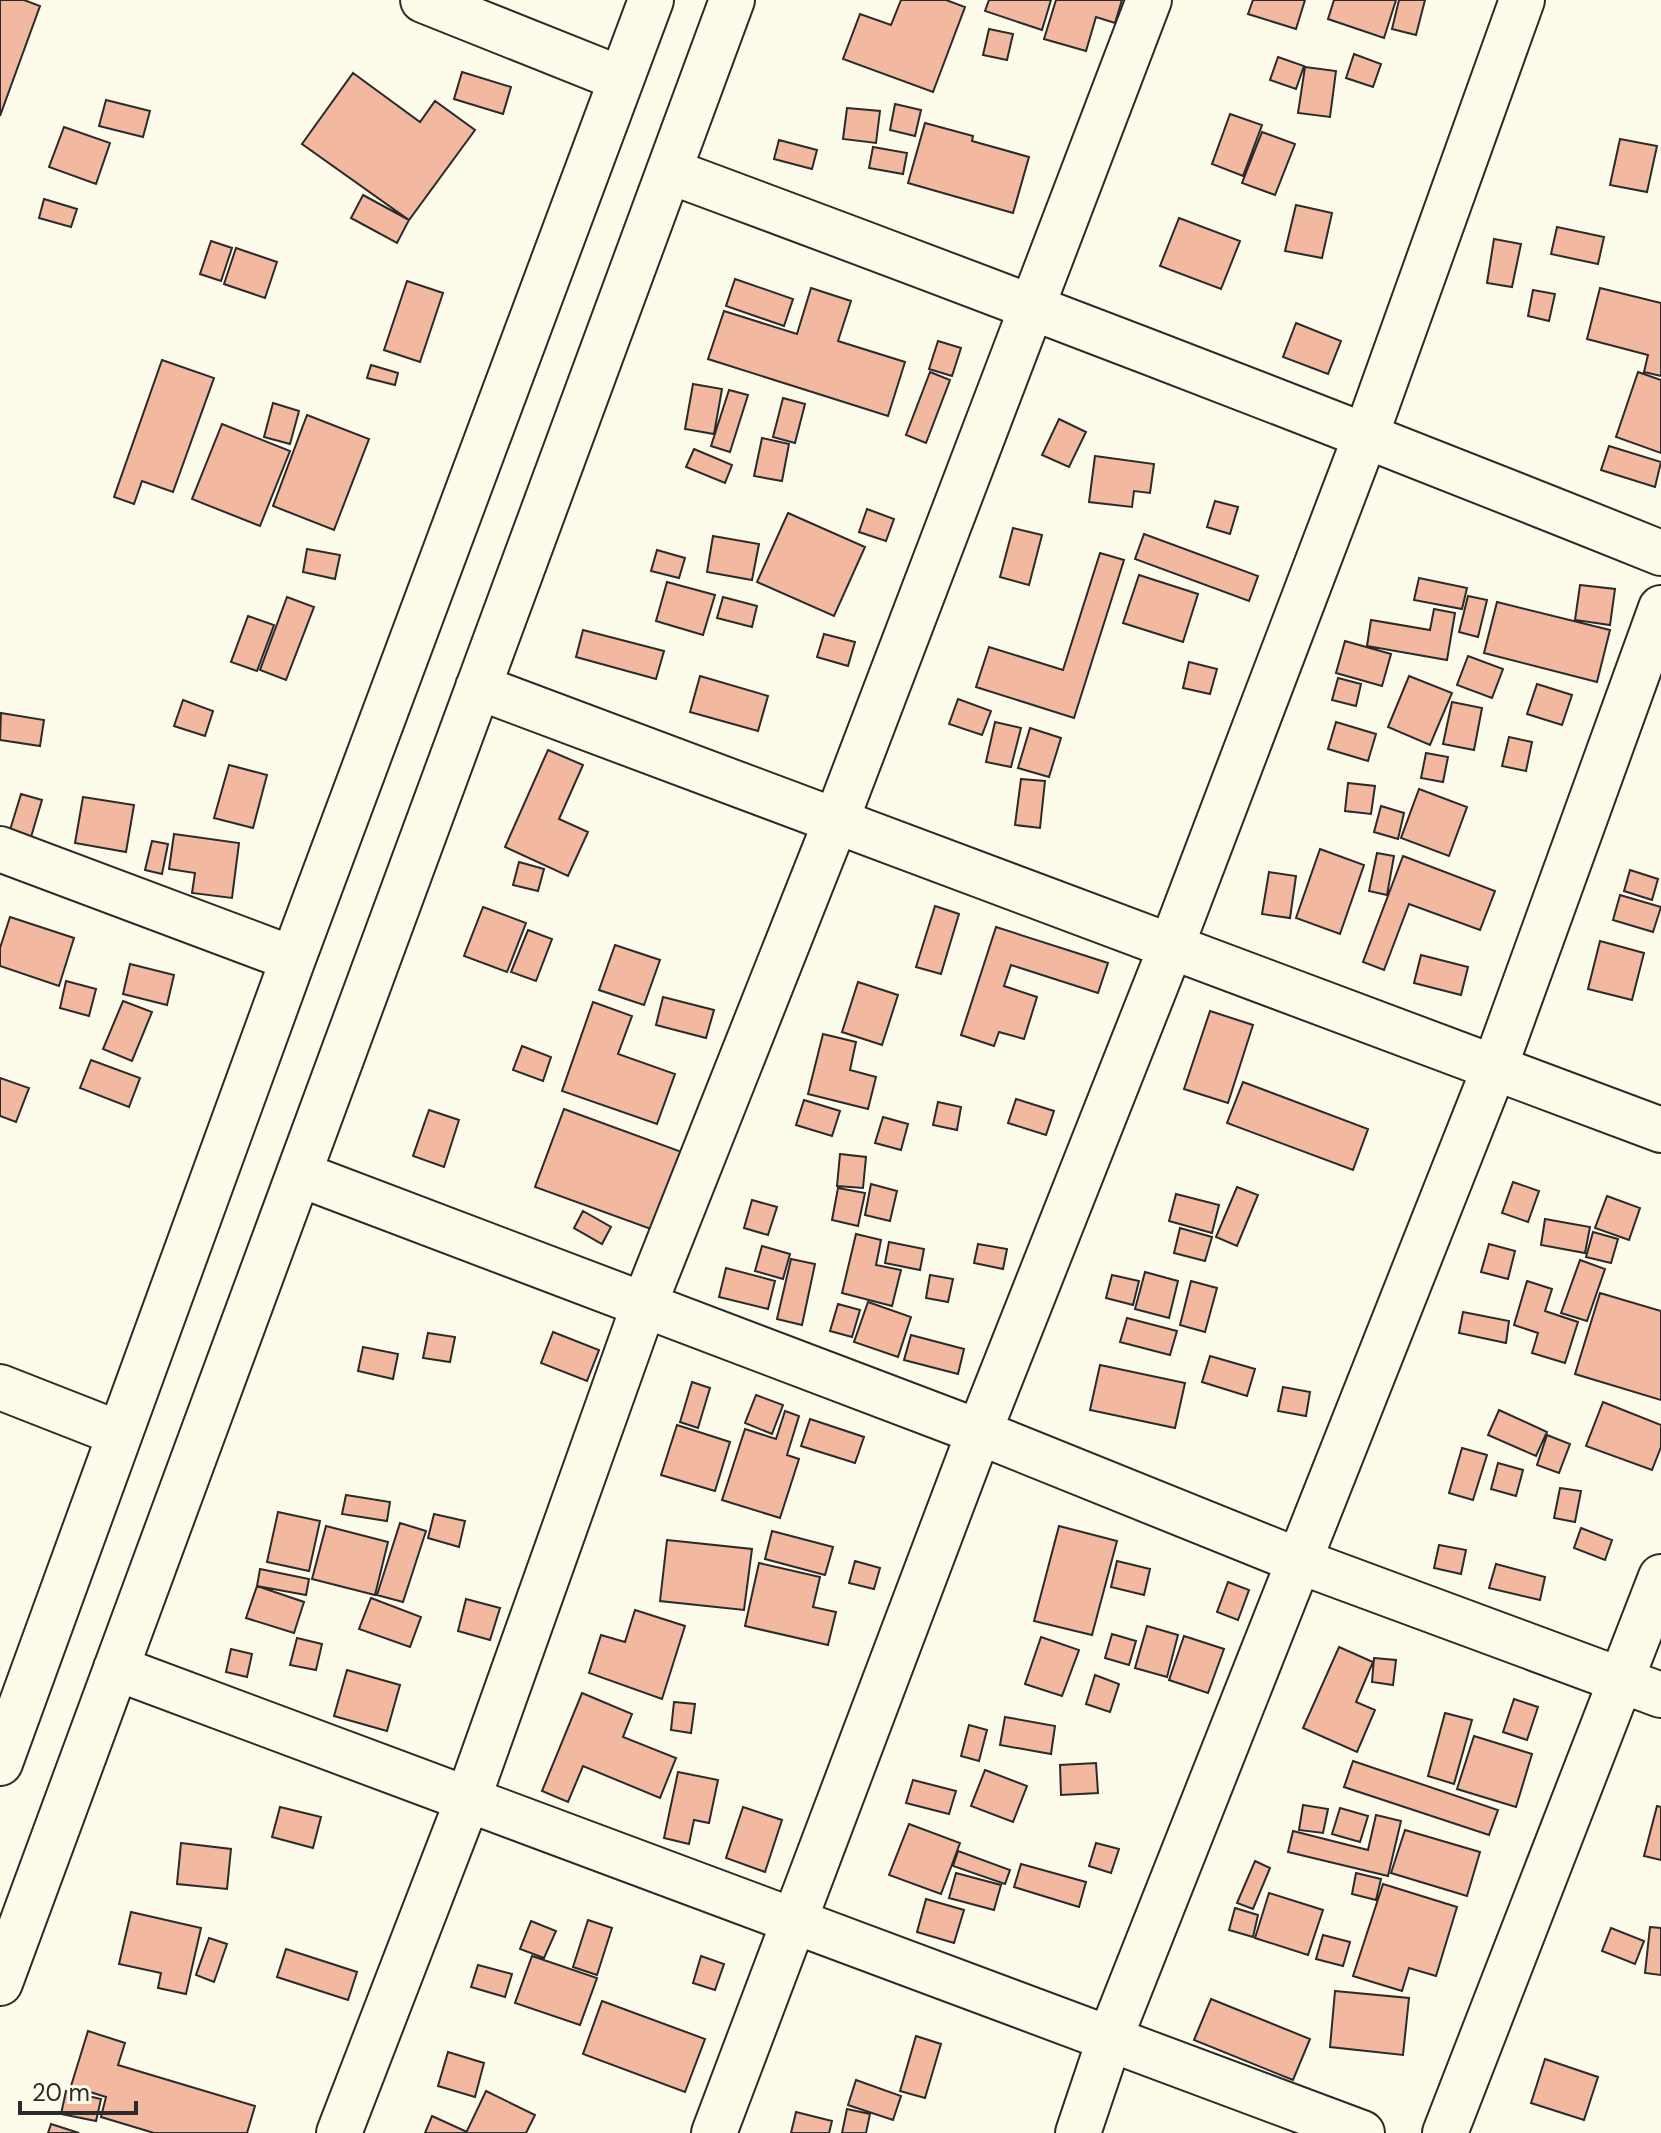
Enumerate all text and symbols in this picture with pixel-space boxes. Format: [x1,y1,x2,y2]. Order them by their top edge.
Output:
scale bar [20,2065,136,2115]
text: 20 m [32,2077,90,2108]

